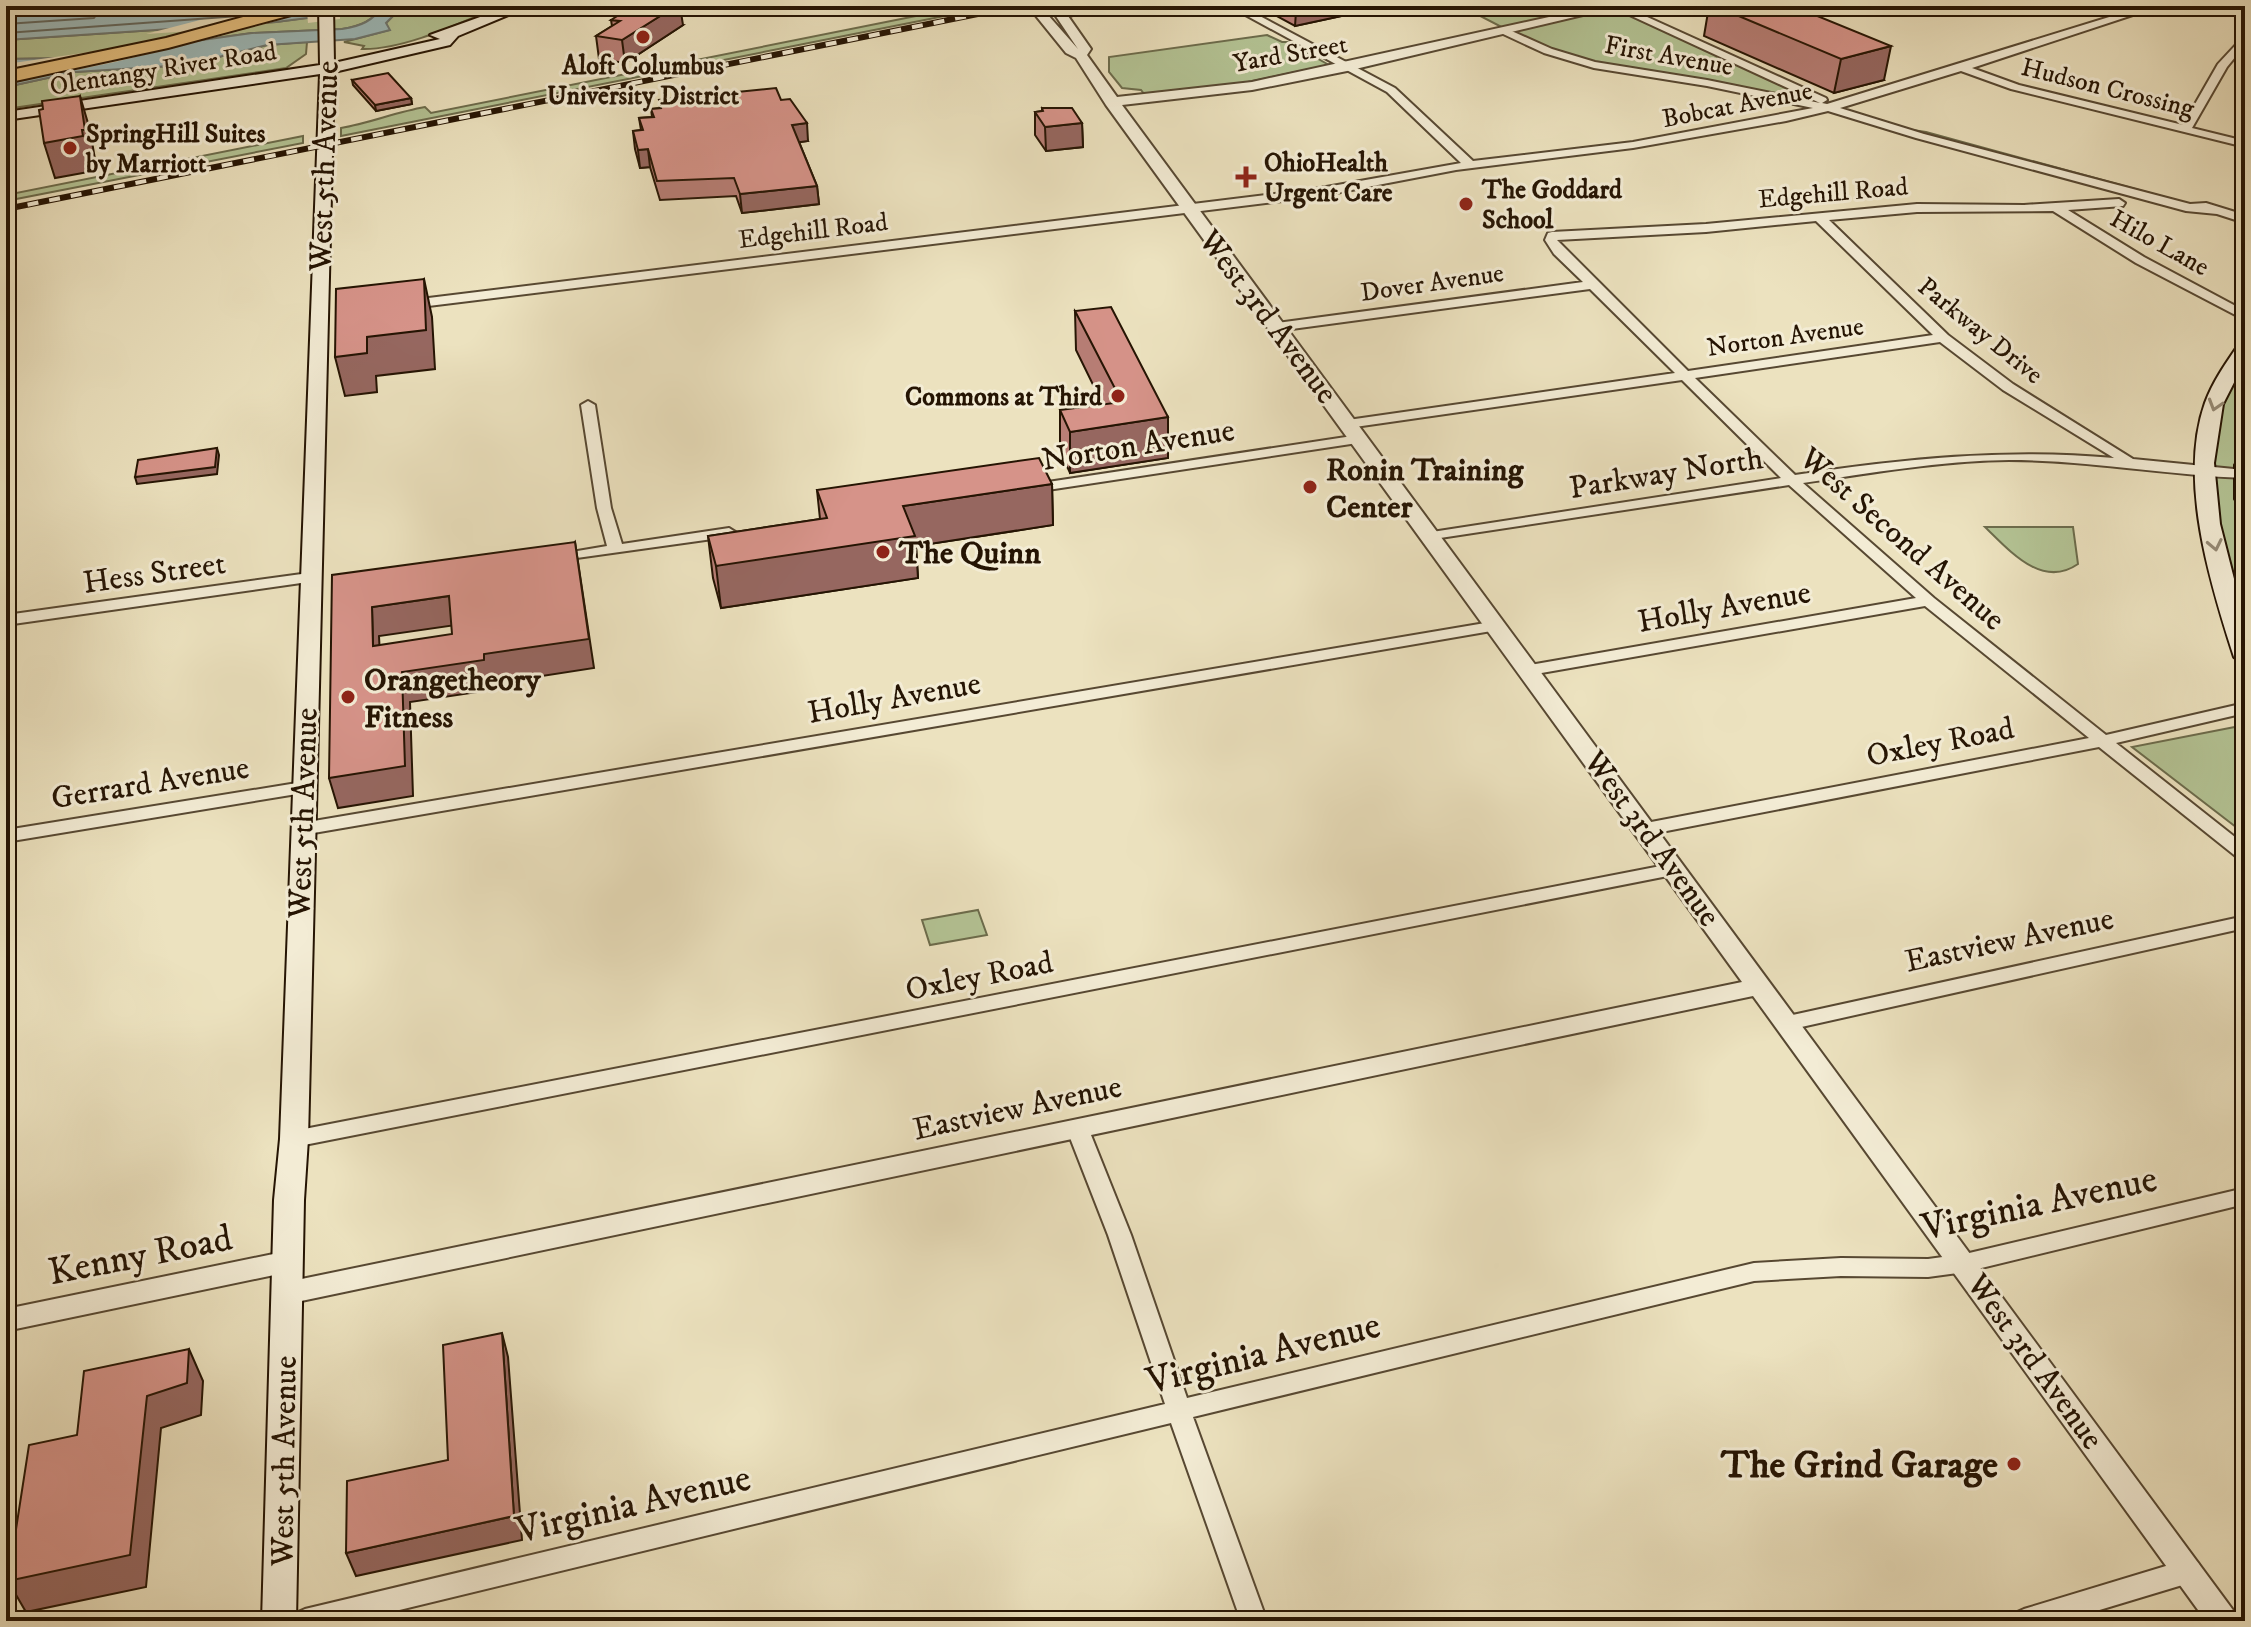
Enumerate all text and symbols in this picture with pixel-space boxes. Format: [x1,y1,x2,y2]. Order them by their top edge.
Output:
marker: Aloft Columbus University District [634,28,652,46]
street label: Yard Street [1231,28,1350,81]
street label: First Avenue [1602,29,1736,84]
street label: Olentangy River Road [47,35,279,104]
place label: Aloft Columbus University District [547,50,740,113]
street label: Hudson Crossing [2018,51,2198,126]
street label: West 5th Avenue [301,60,349,273]
street label: Bobcat Avenue [1659,75,1815,136]
place label: SpringHill Suites by Marriott [85,118,266,181]
marker: SpringHill Suites by Marriott [61,139,79,157]
place label: OhioHealth Urgent Care [1264,147,1393,210]
marker: OhioHealth Urgent Care [1235,166,1257,188]
street label: Edgehill Road [1757,171,1909,216]
place label: The Goddard School [1481,174,1623,237]
marker: The Goddard School [1457,195,1475,213]
street label: Hilo Lane [2104,203,2215,284]
street label: Edgehill Road [737,206,890,257]
street label: West 3rd Avenue [1188,221,1346,412]
street label: Dover Avenue [1358,257,1506,310]
street label: Parkway Drive [1911,271,2049,392]
street label: Norton Avenue [1705,310,1866,365]
place label: Commons at Third [905,381,1103,414]
marker: Commons at Third [1109,387,1127,405]
one-way arrow [2208,397,2224,411]
street label: Norton Avenue [1039,411,1238,481]
street label: West Second Avenue [1790,438,2013,640]
street label: Parkway North [1567,439,1766,509]
place label: Ronin Training Center [1326,451,1525,528]
marker: Ronin Training Center [1301,478,1319,496]
place label: The Quinn [898,534,1041,574]
one-way arrow [2206,538,2223,551]
marker: The Quinn [874,543,892,561]
street label: Hess Street [80,544,228,604]
street label: Holly Avenue [1635,573,1814,643]
place label: Orangetheory Fitness [364,661,541,738]
street label: Holly Avenue [805,664,984,734]
marker: Orangetheory Fitness [339,688,357,706]
street label: West 5th Avenue [280,707,328,920]
street label: Oxley Road [1863,709,2018,777]
street label: West 3rd Avenue [1574,743,1729,935]
street label: Gerrard Avenue [48,749,252,819]
street label: Eastview Avenue [1901,899,2117,983]
street label: Oxley Road [902,943,1057,1011]
street label: Eastview Avenue [909,1067,1125,1151]
street label: Virginia Avenue [1916,1156,2162,1253]
street label: Kenny Road [44,1215,236,1297]
street label: West 3rd Avenue [1957,1266,2112,1458]
street label: Virginia Avenue [1141,1302,1385,1406]
street label: West 5th Avenue [263,1355,307,1568]
place label: The Grind Garage [1720,1442,1998,1490]
street label: Virginia Avenue [510,1455,756,1555]
marker: The Grind Garage [2005,1455,2023,1473]

